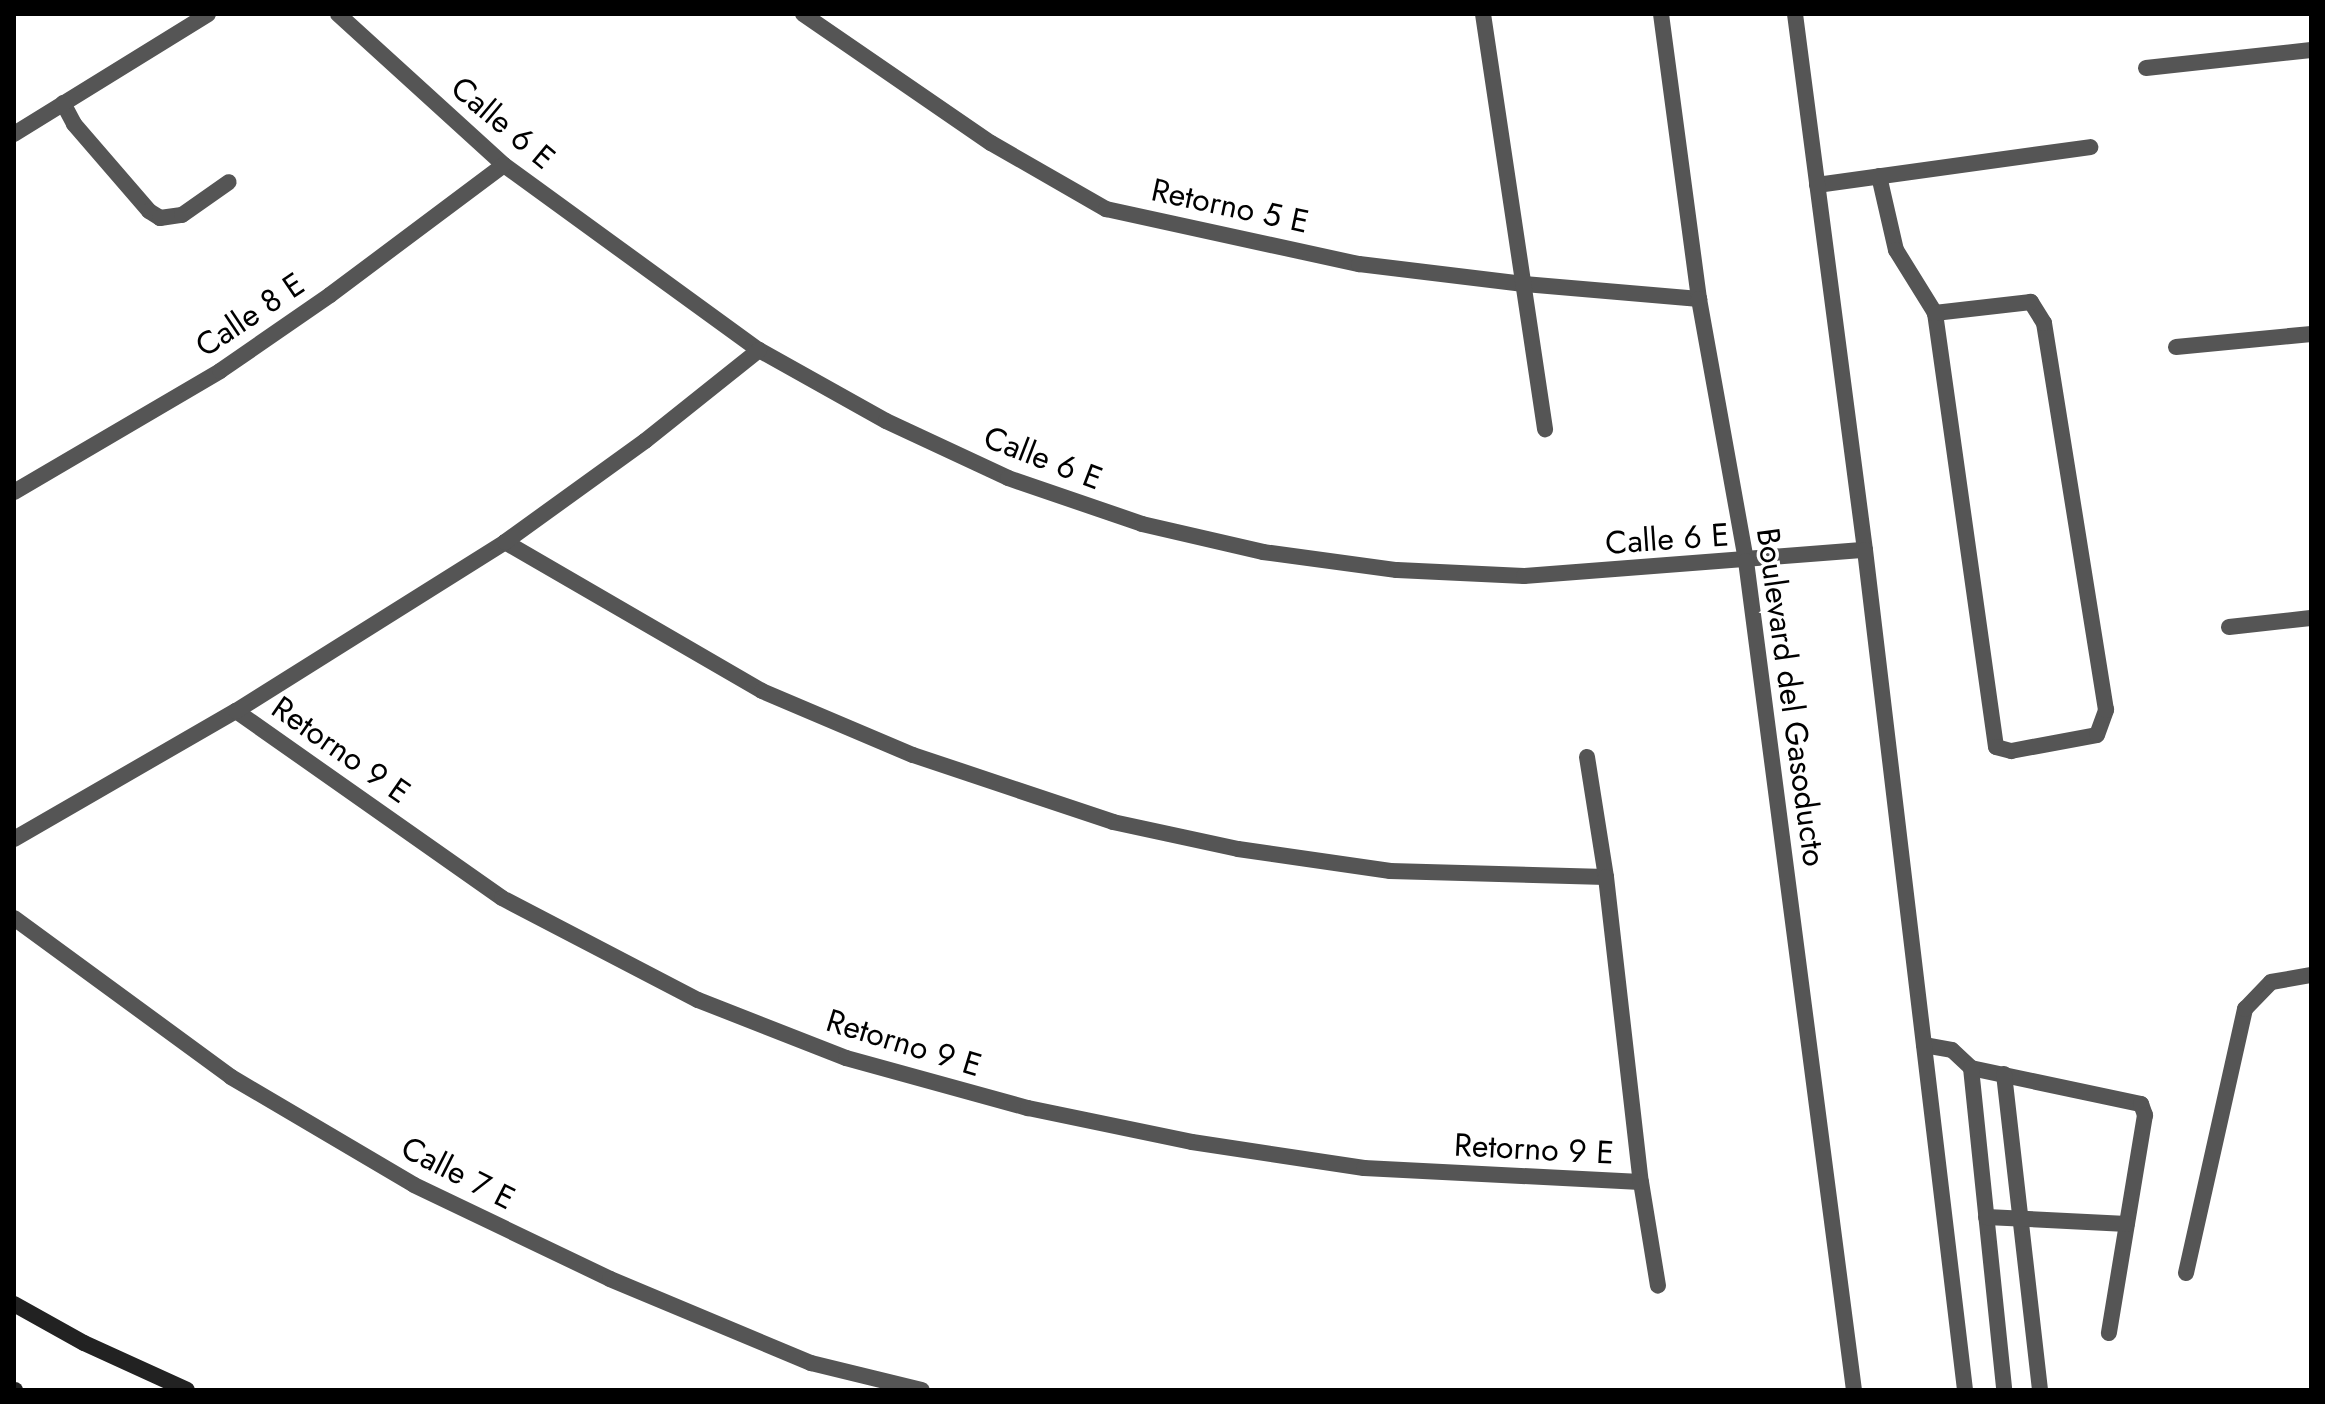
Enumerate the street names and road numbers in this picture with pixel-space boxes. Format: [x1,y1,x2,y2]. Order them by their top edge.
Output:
street label: Calle 6 E [443,69,563,177]
street label: Retorno 5 E [1148,171,1312,241]
street label: Calle 8 E [188,265,312,365]
street label: Calle 6 E [978,418,1108,498]
street label: Calle 6 E [1604,516,1730,562]
street label: Boulevard del Gasoducto [1748,525,1834,869]
street label: Retorno 9 E [264,688,418,812]
street label: Retorno 9 E [822,1001,986,1085]
street label: Retorno 9 E [1453,1126,1615,1172]
street label: Calle 7 E [395,1128,521,1218]

